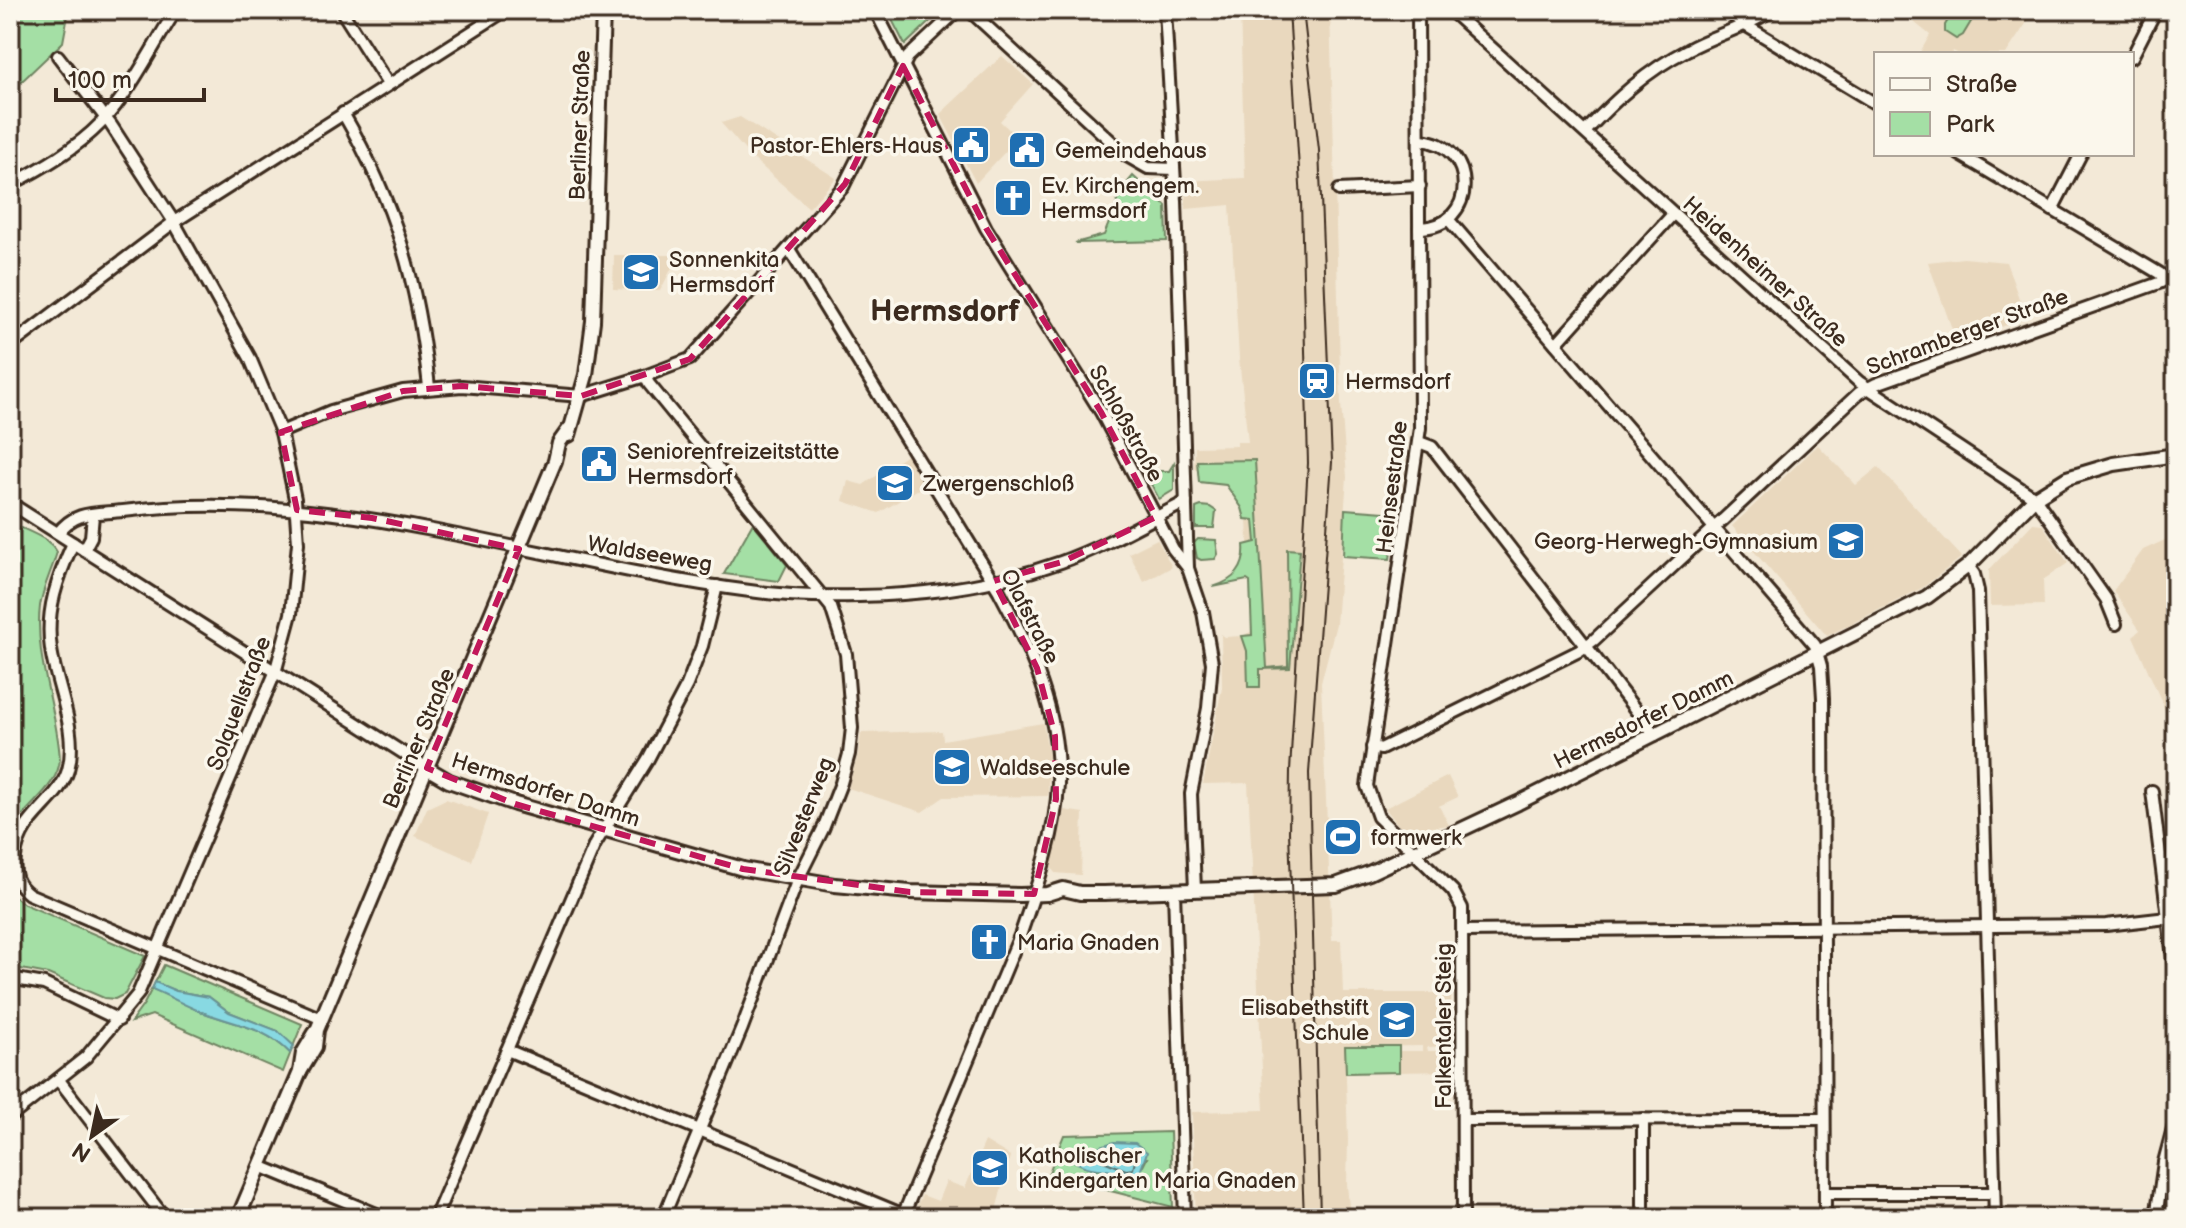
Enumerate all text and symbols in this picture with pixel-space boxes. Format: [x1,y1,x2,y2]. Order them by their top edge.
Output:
street label: Berliner Straße [564,49,597,201]
scale bar [56,52,204,102]
legend [1874,52,2134,156]
text: 100 m [68,66,132,95]
text: Straße [1946,70,2017,99]
text: Park [1946,110,1994,139]
public building icon: Pastor-Ehlers-Haus [950,124,992,166]
public building icon: Gemeindehaus [1006,129,1048,171]
place label: Pastor-Ehlers-Haus [750,133,943,160]
place label: Gemeindehaus [1055,138,1207,165]
place label: Ev. Kirchengem. Hermsdorf [1041,173,1199,225]
church icon: Ev. Kirchengem. Hermsdorf [992,177,1034,219]
street label: Heidenheimer Straße [1677,191,1853,353]
place label: Sonnenkita Hermsdorf [669,247,780,299]
school or university icon: Sonnenkita Hermsdorf [620,251,662,293]
street label: Schramberger Straße [1863,283,2072,382]
district label: Hermsdorf [870,294,1021,330]
street label: Schloßstraße [1082,360,1169,487]
station icon: Hermsdorf [1296,360,1338,402]
place label: Hermsdorf [1345,369,1451,396]
street label: Heinsestraße [1371,419,1414,555]
place label: Seniorenfreizeitstätte Hermsdorf [627,439,839,491]
public building icon: Seniorenfreizeitstätte Hermsdorf [578,443,620,485]
school or university icon: Zwergenschloß [874,462,916,504]
place label: Zwergenschloß [922,471,1074,498]
school or university icon: Georg-Herwegh-Gymnasium [1825,520,1867,562]
place label: Georg-Herwegh-Gymnasium [1534,529,1818,556]
street label: Waldseeweg [585,530,714,579]
street label: Olafstraße [994,565,1065,669]
street label: Solquellstraße [201,633,277,774]
street label: Berliner Straße [378,664,461,813]
street label: Hermsdorfer Damm [1549,665,1738,776]
school or university icon: Waldseeschule [931,746,973,788]
street label: Hermsdorfer Damm [448,747,643,834]
street label: Silvesterweg [768,754,840,880]
place label: Waldseeschule [980,755,1130,782]
sports icon: formwerk [1322,816,1364,858]
place label: formwerk [1371,825,1462,852]
church icon: Maria Gnaden [968,921,1010,963]
place label: Maria Gnaden [1017,930,1159,957]
street label: Falkentaler Steig [1431,943,1458,1109]
place label: Elisabethstift Schule [1240,995,1369,1047]
school or university icon: Elisabethstift Schule [1376,999,1418,1041]
north arrow [52,1096,132,1176]
text: N [68,1136,96,1167]
place label: Katholischer Kindergarten Maria Gnaden [1018,1143,1296,1195]
school or university icon: Katholischer Kindergarten Maria Gnaden [969,1147,1011,1189]

